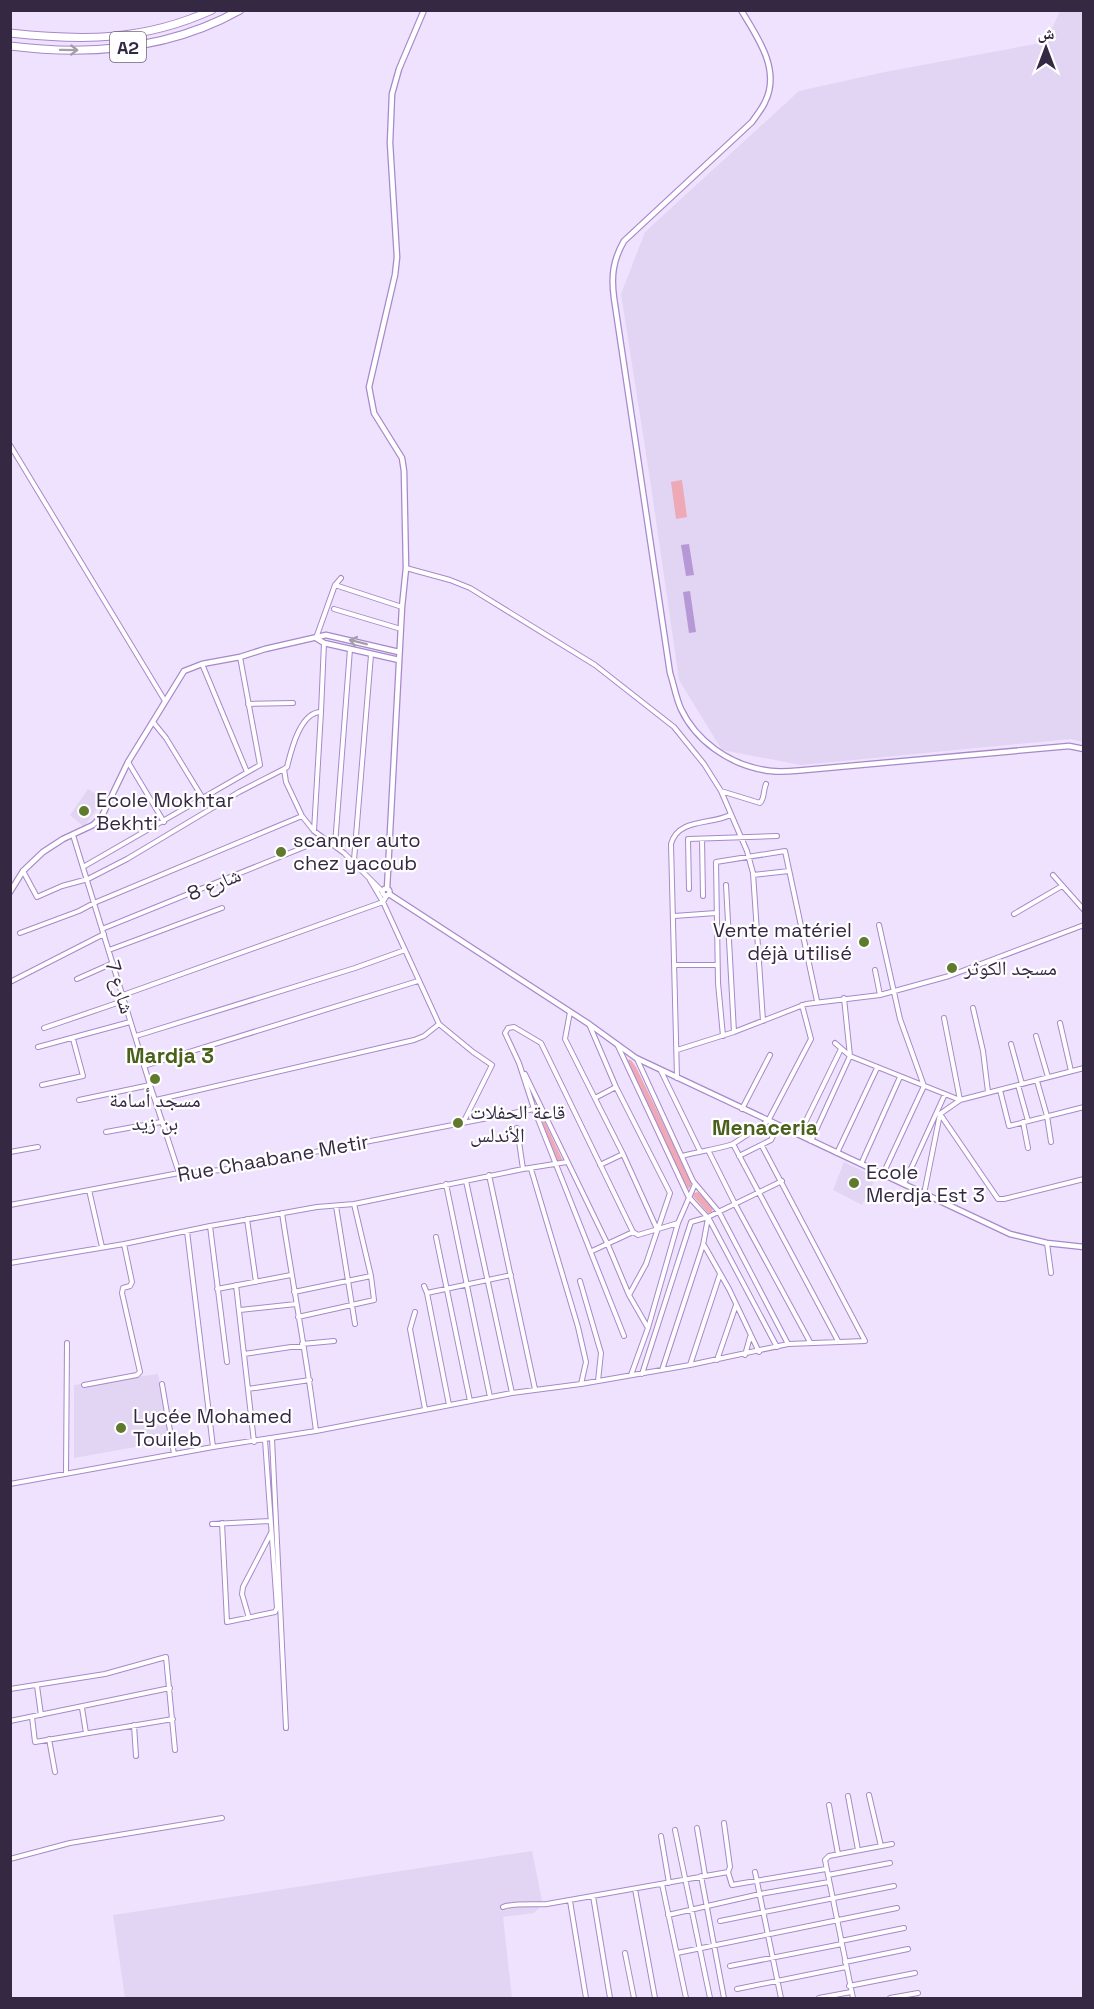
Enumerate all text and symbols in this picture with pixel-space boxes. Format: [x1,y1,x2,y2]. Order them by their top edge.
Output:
north arrow [1016,18,1076,78]
text: ش [1038,23,1055,44]
road number: A2 [110,32,146,62]
one-way arrow [58,45,78,56]
one-way arrow [349,636,368,648]
place label: Ecole Mokhtar Bekhti [96,787,234,836]
marker: Ecole Mokhtar Bekhti [77,804,91,818]
place label: scanner auto chez yacoub [293,827,421,876]
marker: scanner auto chez yacoub [274,845,288,859]
street label: شارع 8 [183,862,245,906]
place label: Vente matériel déjà utilisé [713,917,852,966]
marker: Vente matériel déjà utilisé [857,935,871,949]
place label: مسجد الكوثر [963,955,1057,981]
street label: شارع 7 [100,957,140,1017]
marker: مسجد الكوثر [945,961,959,975]
district label: Mardja 3 [126,1042,214,1069]
marker: مسجد أسامة بن زيد [148,1072,162,1086]
place label: مسجد أسامة بن زيد [109,1087,201,1136]
place label: قاعة الحفلات الأندلس [470,1099,565,1148]
district label: Menaceria [712,1114,818,1141]
marker: قاعة الحفلات الأندلس [451,1116,465,1130]
street label: Rue Chaabane Metir [175,1128,371,1188]
place label: Ecole Merdja Est 3 [866,1159,985,1208]
marker: Ecole Merdja Est 3 [847,1176,861,1190]
place label: Lycée Mohamed Touileb [133,1403,292,1452]
marker: Lycée Mohamed Touileb [114,1421,128,1435]

